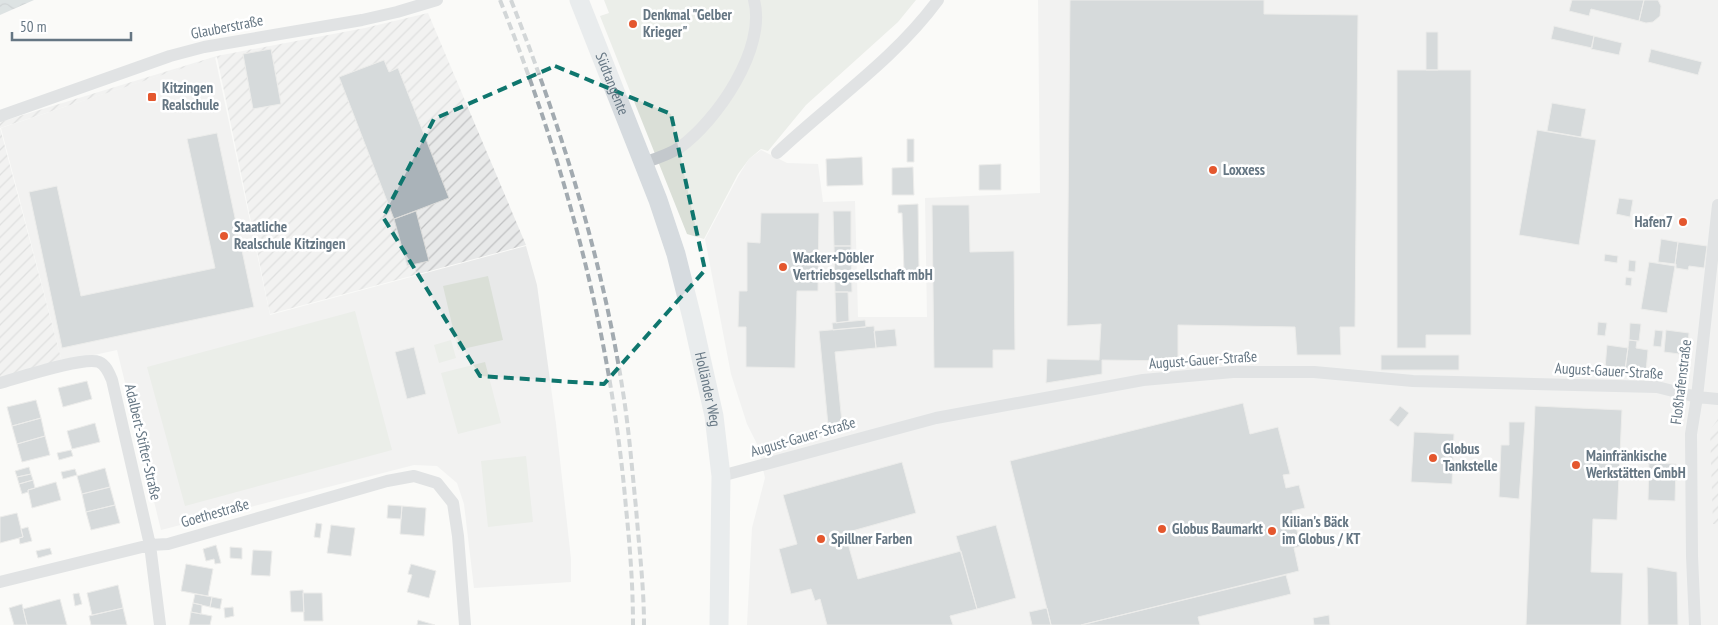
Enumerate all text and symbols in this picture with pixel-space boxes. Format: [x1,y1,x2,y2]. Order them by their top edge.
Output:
place label: Denkmal "Gelber Krieger" [643,5,733,41]
scale bar [12,10,131,42]
street label: Glauberstraße [189,10,265,43]
text: 50 m [20,17,46,36]
marker: Denkmal "Gelber Krieger" [627,18,639,30]
street label: Südtangente [592,49,633,118]
place label: Kitzingen Realschule [162,78,219,114]
marker: Kitzingen Realschule [146,91,158,103]
place label: Loxxess [1223,160,1265,179]
marker: Loxxess [1207,164,1219,176]
place label: Hafen7 [1634,212,1673,231]
marker: Hafen7 [1677,216,1689,228]
place label: Staatliche Realschule Kitzingen [234,217,346,253]
marker: Staatliche Realschule Kitzingen [218,230,230,242]
place label: Wacker+Döbler Vertriebsgesellschaft mbH [792,248,933,284]
marker: Wacker+Döbler Vertriebsgesellschaft mbH [777,261,789,273]
street label: Floßhafenstraße [1666,338,1695,425]
street label: August-Gauer-Straße [1148,346,1258,373]
street label: Holländer Weg [691,350,725,428]
street label: August-Gauer-Straße [1554,358,1664,383]
street label: Adalbert-Stifter-Straße [121,382,166,502]
street label: August-Gauer-Straße [748,412,858,461]
place label: Globus Tankstelle [1443,439,1498,475]
place label: Mainfränkische Werkstätten GmbH [1585,446,1686,482]
marker: Globus Tankstelle [1427,452,1439,464]
marker: Mainfränkische Werkstätten GmbH [1570,459,1582,471]
street label: Goethestraße [179,494,251,531]
place label: Kilian's Bäck im Globus / KT [1282,512,1360,548]
place label: Globus Baumarkt [1172,519,1263,538]
marker: Globus Baumarkt [1156,523,1168,535]
marker: Kilian's Bäck im Globus / KT [1266,525,1278,537]
place label: Spillner Farben [831,529,913,548]
marker: Spillner Farben [815,533,827,545]

